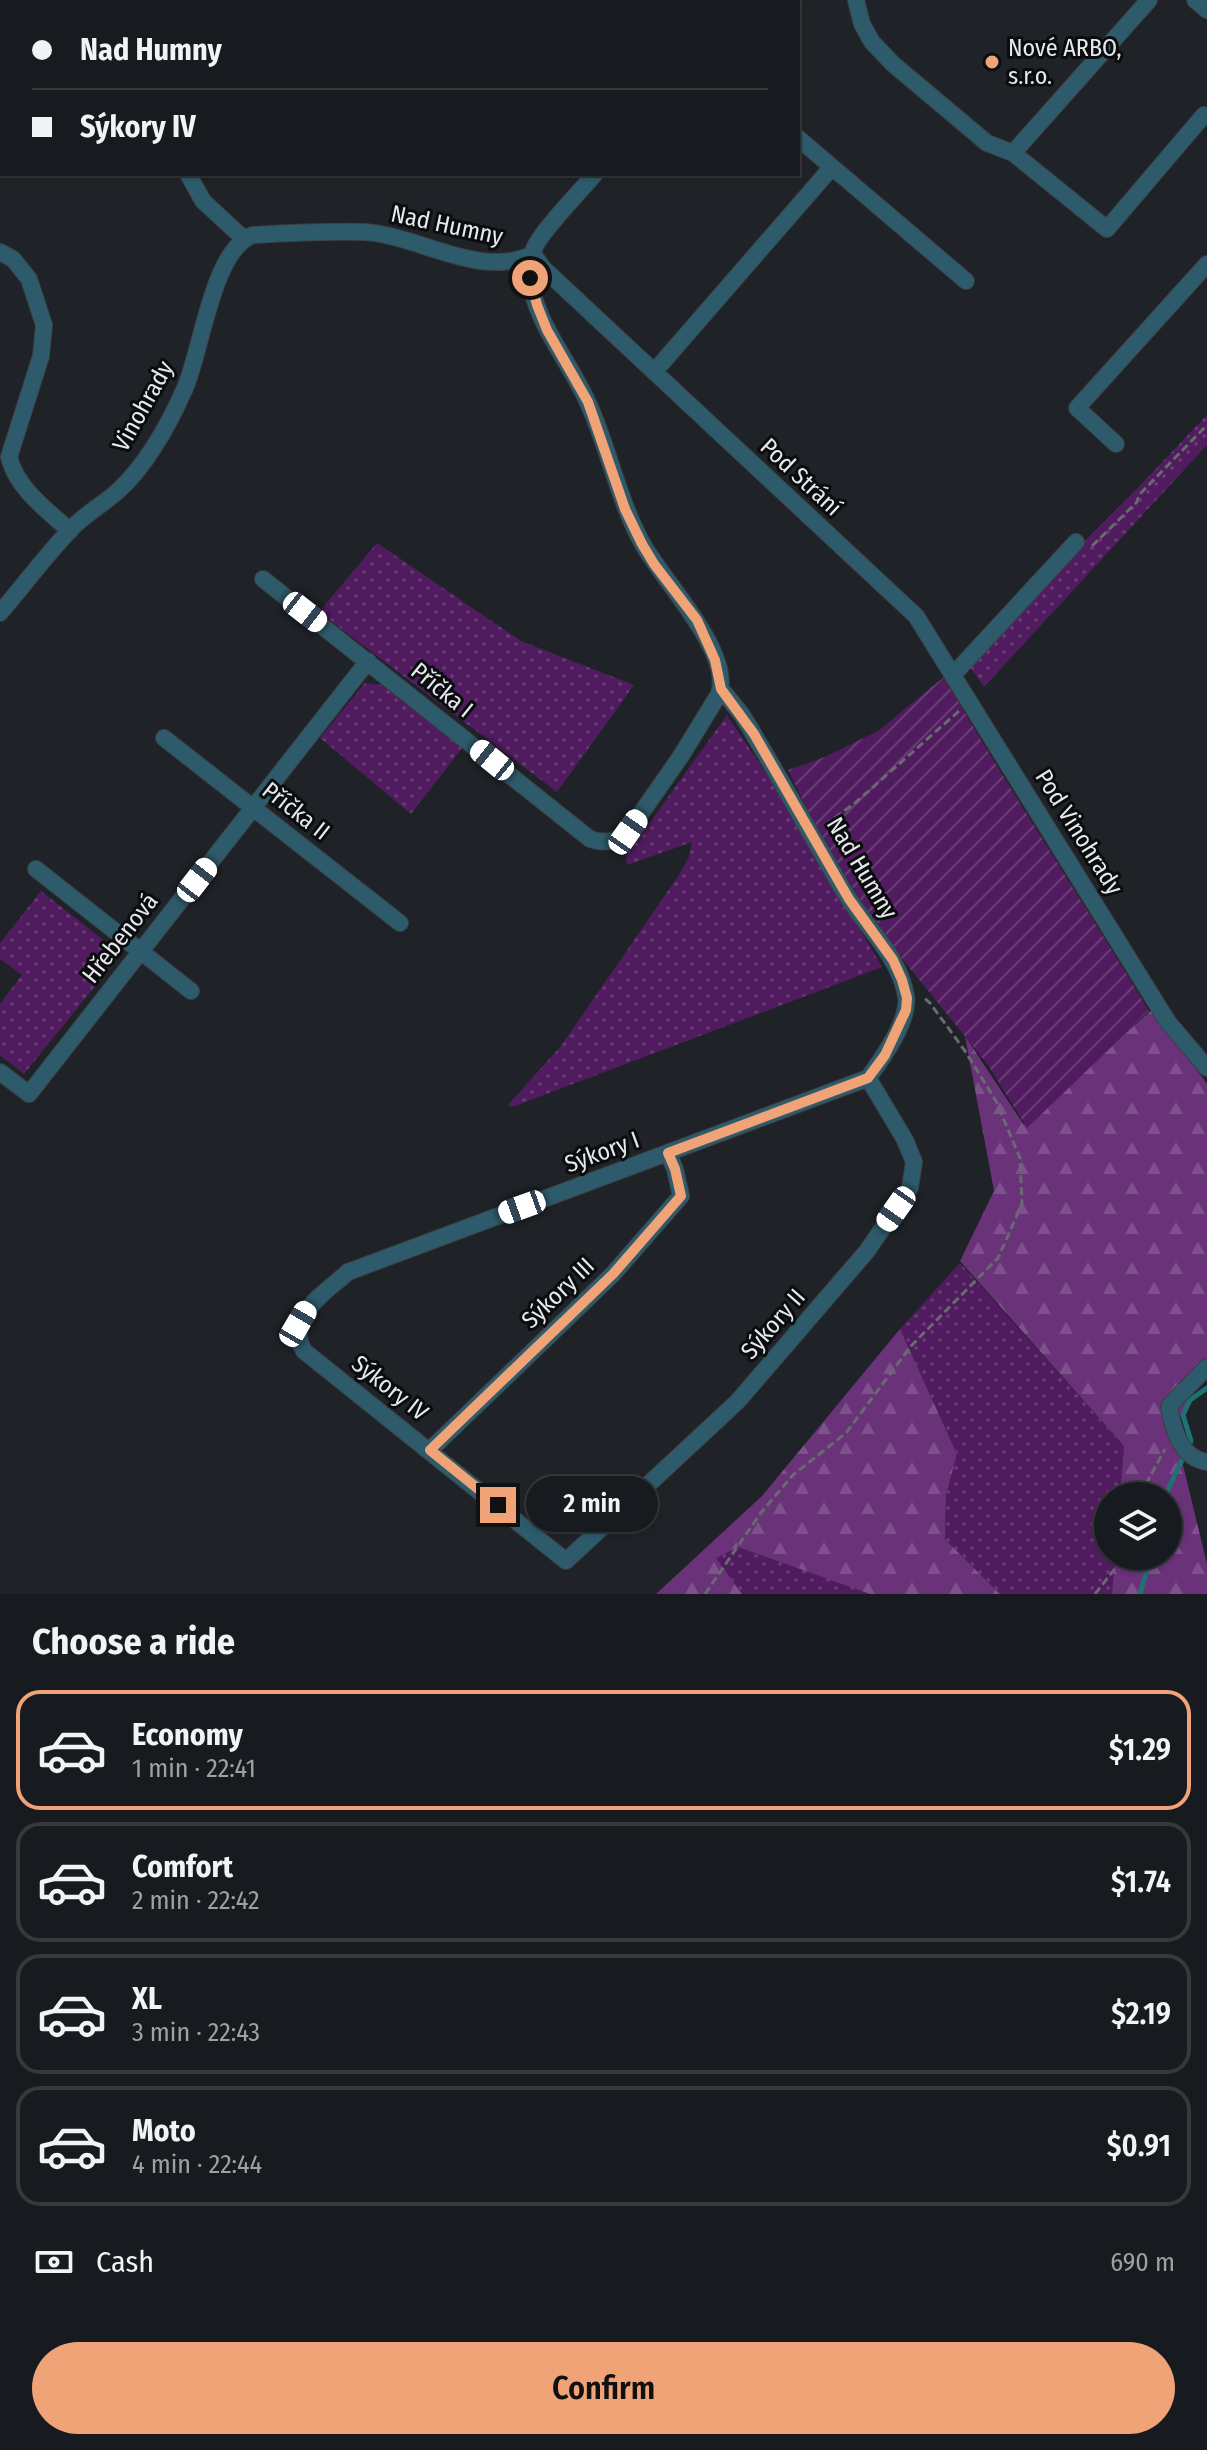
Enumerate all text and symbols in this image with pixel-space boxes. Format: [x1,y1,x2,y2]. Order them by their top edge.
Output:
text: Nad Humny [80,32,222,68]
place label: Nové ARBO, s.r.o. [1008,34,1122,90]
marker: Nové ARBO, s.r.o. [983,53,1001,71]
text: Sýkory IV [80,109,196,145]
street label: Nad Humny [389,199,506,251]
route start [512,260,548,296]
street label: Vinohrady [107,356,179,456]
street label: Pod Strání [755,432,847,522]
car [279,588,331,636]
street label: Příčka I [405,657,479,723]
car [466,736,518,784]
street label: Pod Vinohrady [1029,764,1129,900]
street label: Příčka II [257,776,335,846]
car [604,805,652,859]
street label: Nad Humny [821,812,903,924]
car [173,854,221,906]
street label: Hřebenová [76,888,164,988]
street label: Sýkory I [561,1126,643,1178]
car [872,1182,920,1236]
car [495,1188,549,1226]
street label: Sýkory III [516,1252,600,1334]
street label: Sýkory II [735,1283,811,1365]
car [276,1297,320,1351]
street label: Sýkory IV [346,1350,434,1427]
callout: 2 min [526,1477,658,1533]
map controls [1094,1482,1182,1570]
button: layers [1094,1482,1182,1570]
route end [480,1487,516,1523]
text: 2 min [563,1488,621,1519]
text: Choose a ride [32,1620,235,1664]
icon: car [36,1714,108,1786]
text: Economy [132,1717,243,1753]
text: $1.29 [1109,1732,1171,1768]
text: 1 min · 22:41 [132,1753,256,1784]
icon: car [36,1846,108,1918]
text: Comfort [132,1849,233,1885]
text: $1.74 [1111,1864,1171,1900]
text: 2 min · 22:42 [132,1885,260,1916]
icon: car [36,1978,108,2050]
text: XL [132,1981,162,2017]
text: $2.19 [1111,1996,1171,2032]
text: 3 min · 22:43 [132,2017,260,2048]
icon: car [36,2110,108,2182]
text: Moto [132,2113,196,2149]
text: $0.91 [1107,2128,1171,2164]
text: 4 min · 22:44 [132,2149,262,2180]
icon: cash [32,2240,76,2284]
text: Cash [96,2244,154,2280]
text: 690 m [1110,2247,1175,2278]
button: Confirm [32,2342,1175,2434]

